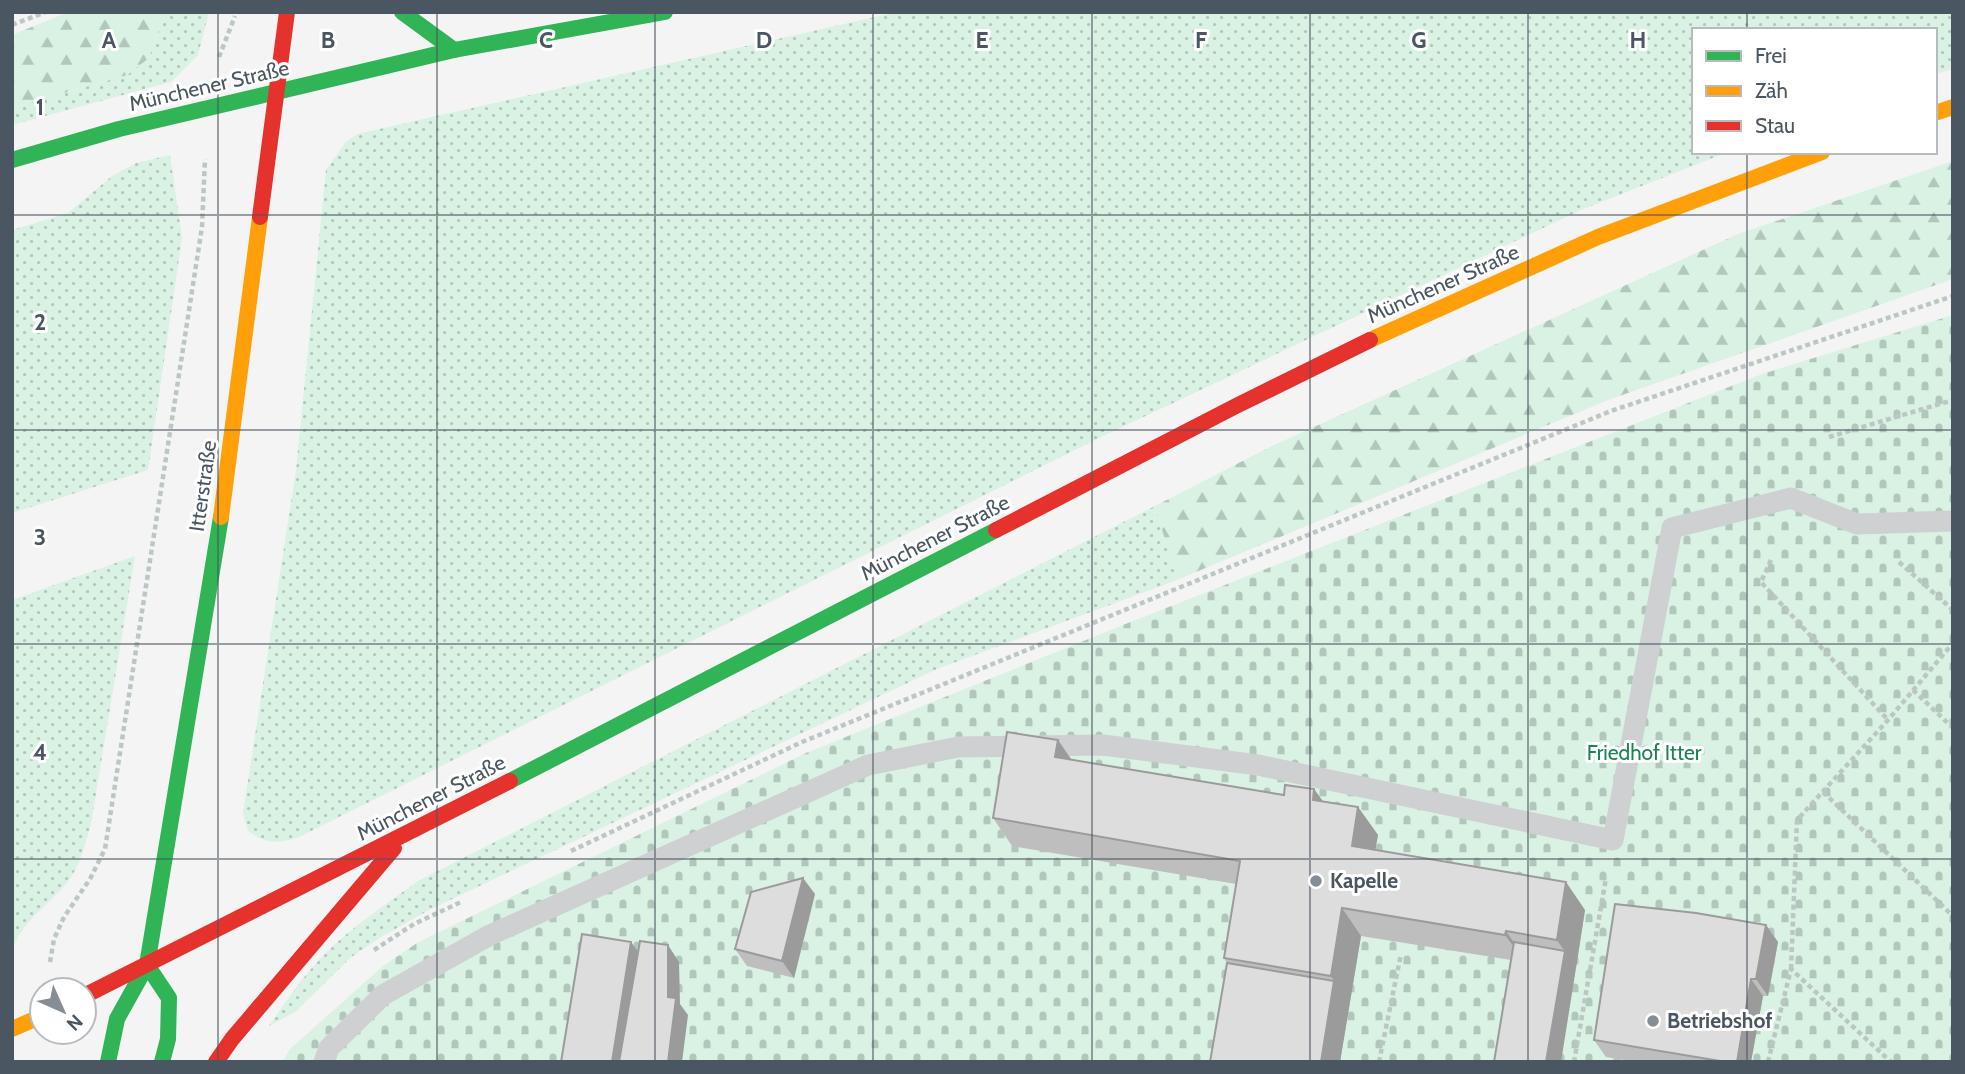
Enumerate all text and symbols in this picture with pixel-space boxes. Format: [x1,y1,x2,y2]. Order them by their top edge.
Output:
text: A [102,26,117,54]
text: B [321,26,335,54]
text: C [539,26,553,54]
text: D [756,26,772,54]
text: E [975,26,989,54]
text: F [1195,26,1207,54]
text: G [1411,26,1427,54]
text: H [1630,26,1646,54]
legend [1692,28,1937,154]
text: Frei [1755,43,1787,68]
street label: Münchener Straße [126,55,292,116]
text: Zäh [1755,78,1788,103]
text: 1 [36,93,44,121]
text: Stau [1755,113,1795,138]
street label: Münchener Straße [1363,239,1523,328]
text: 2 [34,308,46,336]
street label: Itterstraße [184,439,221,533]
street label: Münchener Straße [856,489,1013,586]
text: 3 [34,523,46,551]
text: 4 [33,738,47,766]
park label: Friedhof Itter [1587,740,1702,765]
street label: Münchener Straße [352,749,509,846]
place label: Kapelle [1330,868,1398,893]
marker: Kapelle [1308,873,1324,889]
north arrow [28,976,98,1046]
place label: Betriebshof [1667,1008,1772,1033]
text: N [62,1010,88,1036]
marker: Betriebshof [1645,1013,1661,1029]

